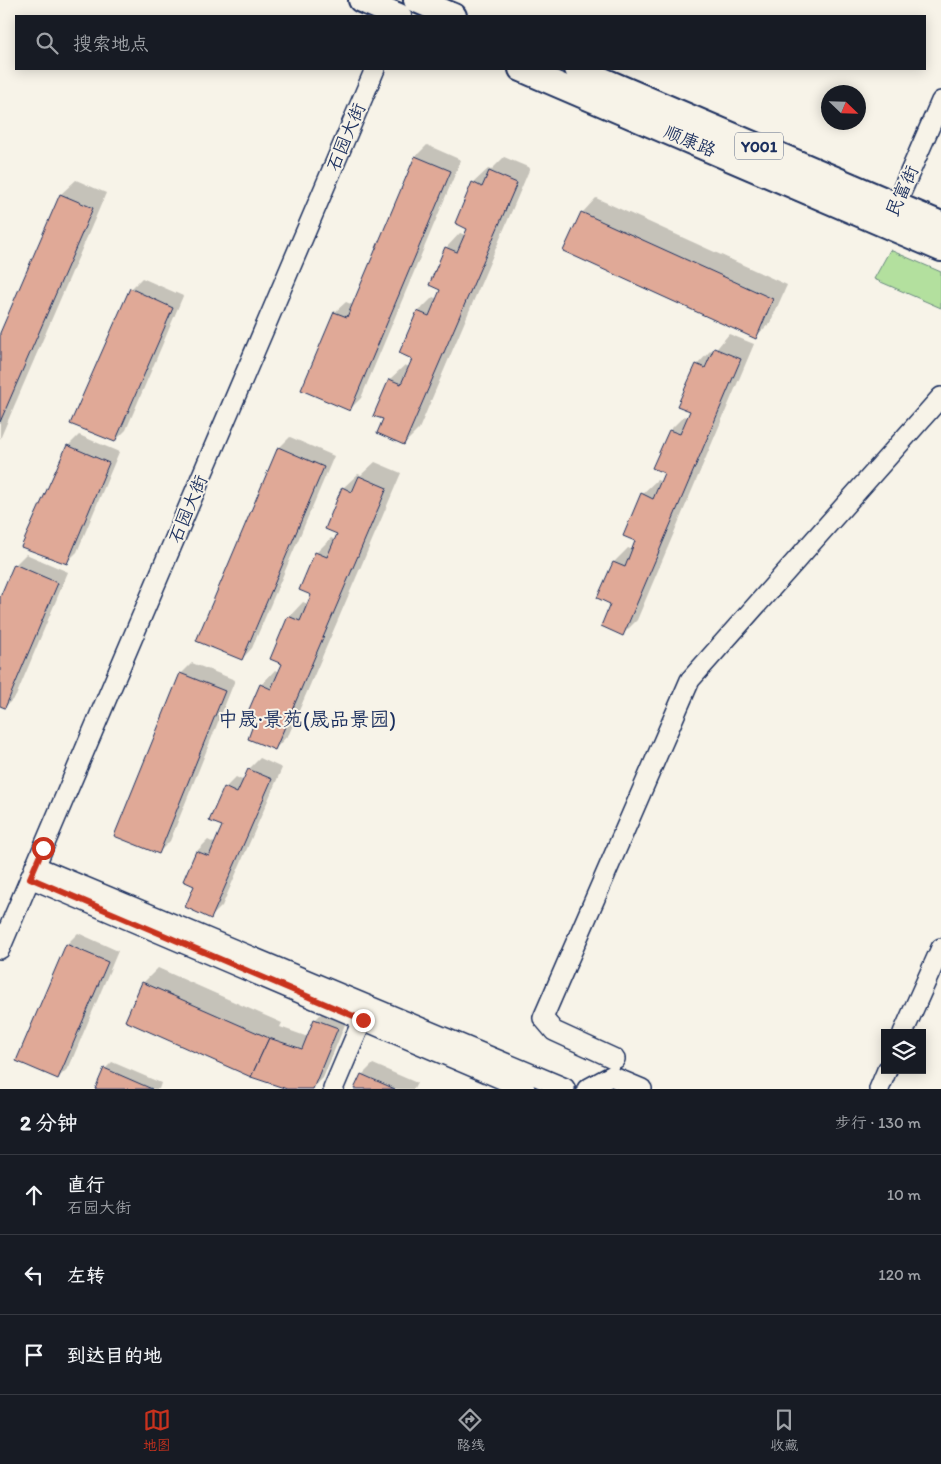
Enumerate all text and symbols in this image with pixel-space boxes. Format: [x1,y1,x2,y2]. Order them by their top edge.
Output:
search box [15,15,926,70]
icon: search [33,29,61,57]
text: 搜索地点 [73,32,149,55]
north arrow [821,85,866,130]
street label: 石园大街 [322,100,370,174]
street label: 顺康路 [661,120,719,162]
road number: Y001 [735,132,783,160]
street label: 民富街 [881,162,923,220]
street label: 石园大街 [164,472,212,546]
district label: 中晟·景苑(晟品景园) [218,707,396,731]
route start [32,837,55,860]
route end [352,1009,375,1032]
map controls [881,1029,926,1074]
button: layers [881,1029,926,1074]
text: 2 分钟 [20,1110,78,1135]
text: 步行 · 130 m [835,1113,921,1132]
text: 直行 [67,1173,105,1196]
icon: ahead [20,1181,48,1209]
text: 10 m [887,1185,921,1204]
text: 石园大街 [67,1198,131,1217]
icon: left [20,1261,48,1289]
text: 左转 [67,1264,105,1287]
text: 120 m [878,1265,921,1284]
icon: arrive [20,1341,48,1369]
text: 到达目的地 [67,1344,162,1367]
tab: 地图 [143,1406,171,1454]
tab: 路线 [456,1406,484,1454]
tab: 收藏 [770,1406,798,1454]

